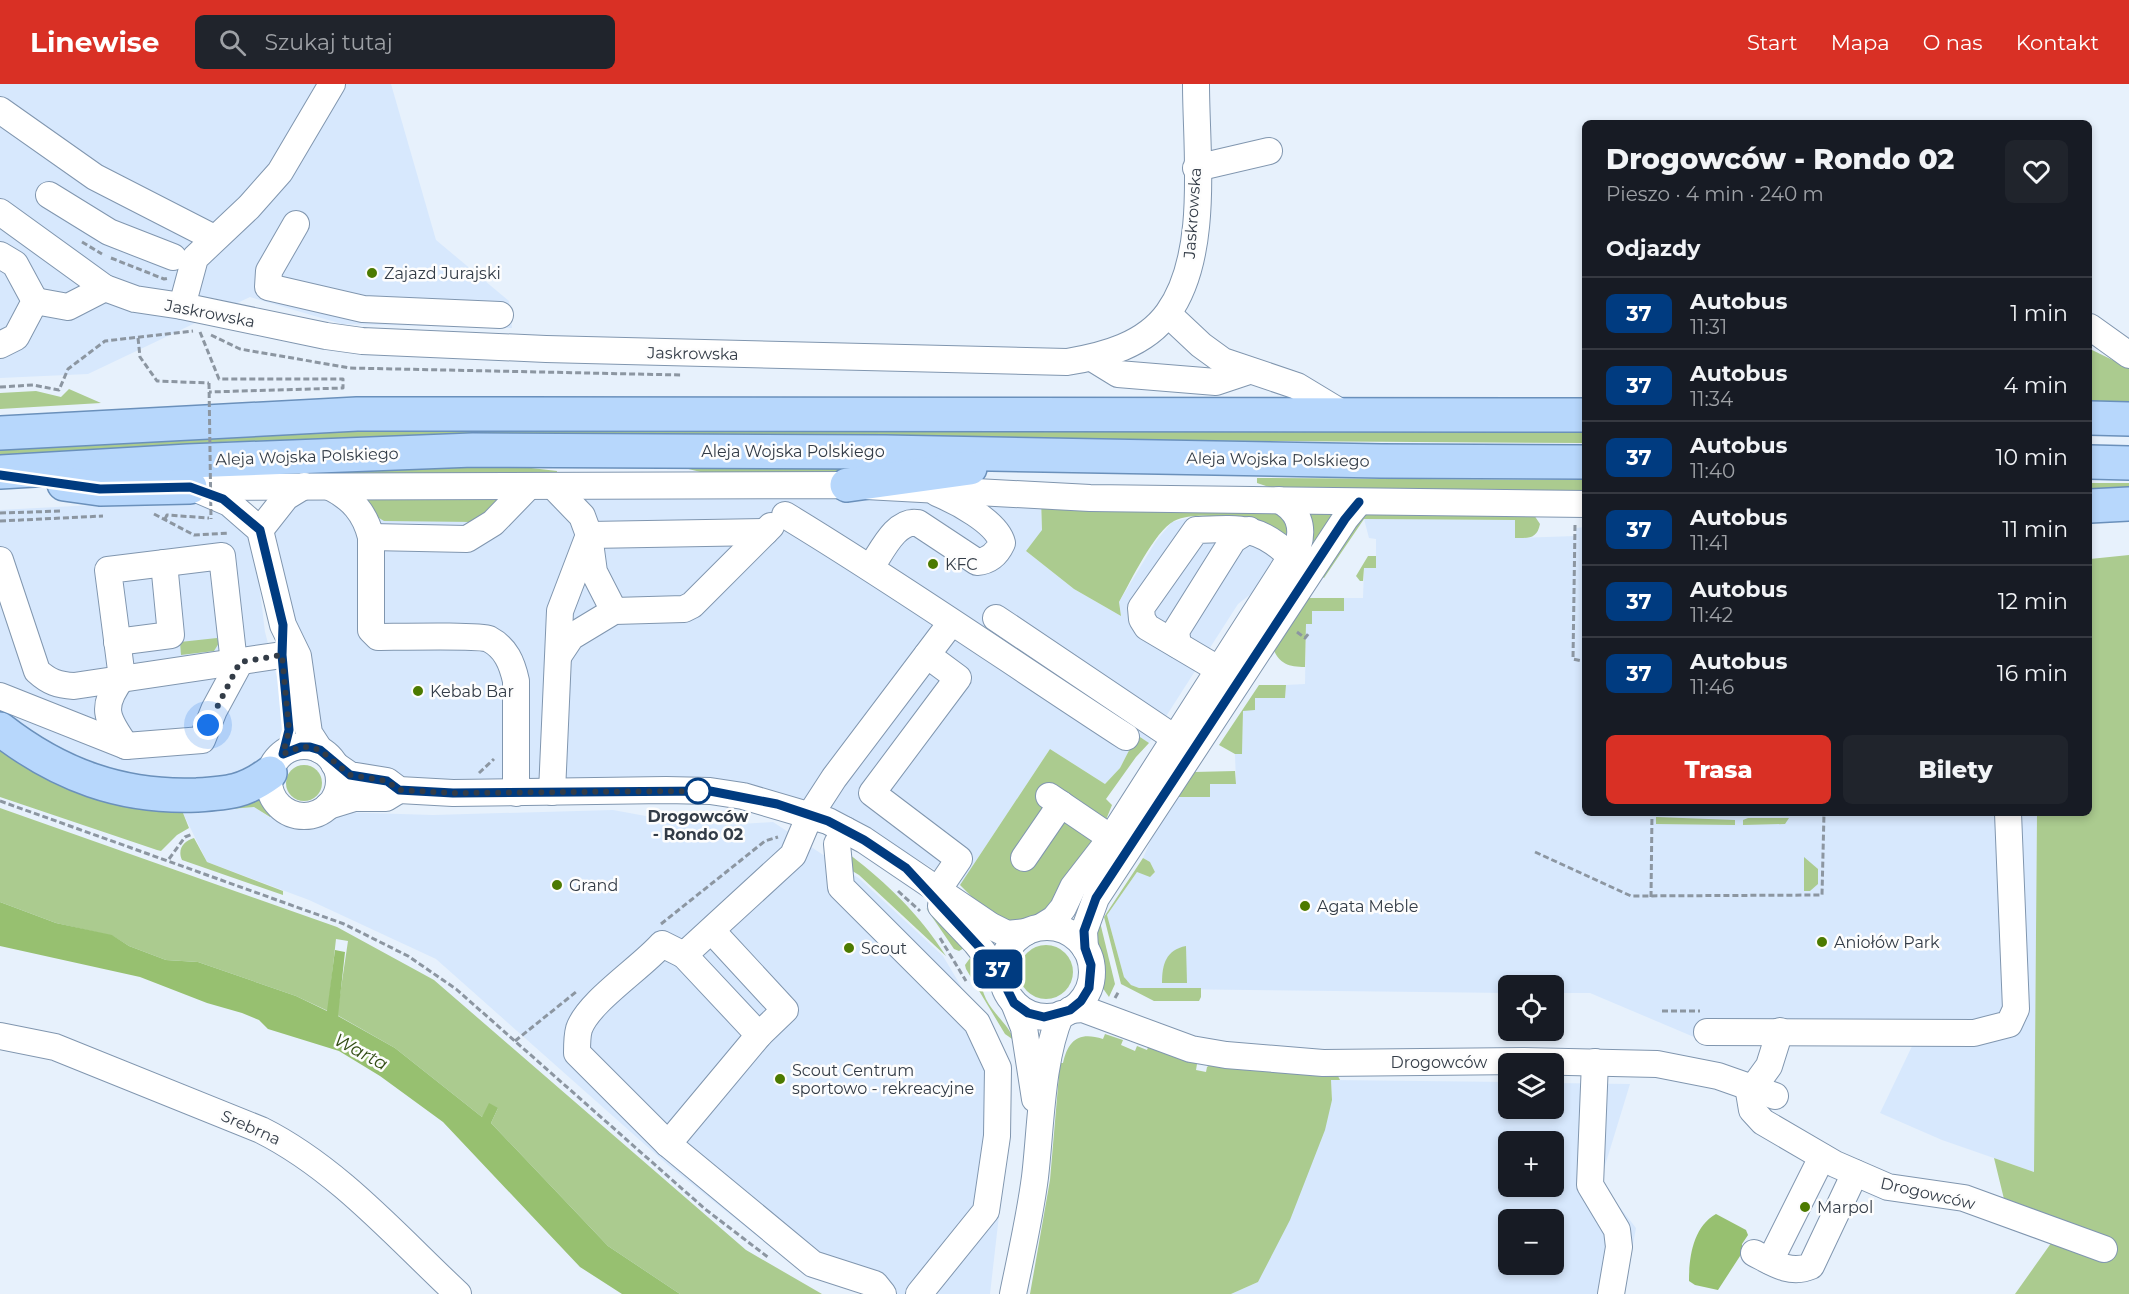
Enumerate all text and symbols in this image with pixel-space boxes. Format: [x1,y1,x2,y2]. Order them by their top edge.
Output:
search box [195,15,615,69]
text: Linewise [30,25,159,59]
icon: search [216,26,249,59]
text: Szukaj tutaj [264,29,393,56]
text: Start [1747,30,1798,55]
text: Mapa [1831,30,1890,55]
text: O nas [1923,30,1983,55]
text: Kontakt [2016,30,2099,55]
button: heart [2005,140,2068,203]
text: Drogowców - Rondo 02 [1606,142,1954,176]
street label: Jaskrowska [1180,167,1205,260]
text: Pieszo · 4 min · 240 m [1606,182,1824,206]
text: Odjazdy [1606,235,1700,262]
place label: Zajazd Jurajski [384,264,501,283]
marker: Zajazd Jurajski [365,266,379,280]
text: Autobus [1690,288,1787,315]
street label: Jaskrowska [162,295,257,332]
text: 1 min [2010,300,2068,327]
text: 37 [1626,301,1652,326]
text: 11:31 [1690,315,1727,339]
street label: Jaskrowska [646,343,739,364]
text: Autobus [1690,360,1787,387]
text: 4 min [2004,372,2068,399]
text: 37 [1626,373,1652,398]
text: 11:34 [1690,387,1733,411]
text: Autobus [1690,432,1787,459]
street label: Aleja Wojska Polskiego [701,442,885,461]
street label: Aleja Wojska Polskiego [215,444,399,469]
text: 10 min [1996,444,2068,471]
text: 37 [1626,445,1652,470]
street label: Aleja Wojska Polskiego [1186,448,1370,471]
text: 11:40 [1690,459,1735,483]
text: Autobus [1690,504,1787,531]
text: 11 min [2002,516,2068,543]
text: 37 [1626,517,1652,542]
text: 11:41 [1690,531,1729,555]
place label: KFC [945,555,978,574]
marker: KFC [926,557,940,571]
text: Autobus [1690,576,1787,603]
text: 12 min [1998,588,2068,615]
text: 37 [1626,589,1652,614]
text: 11:42 [1690,603,1733,627]
text: Autobus [1690,648,1787,675]
text: 16 min [1997,660,2068,687]
text: 37 [1626,661,1652,686]
text: 11:46 [1690,675,1734,699]
place label: Kebab Bar [430,682,514,701]
marker: Kebab Bar [411,684,425,698]
your location [193,710,223,740]
button: Trasa [1606,735,1831,804]
button: Bilety [1843,735,2068,804]
marker: Drogowców - Rondo 02 [685,778,711,804]
place label: Drogowców - Rondo 02 [647,807,749,844]
place label: Grand [569,876,618,895]
marker: Grand [550,878,564,892]
place label: Agata Meble [1317,897,1418,916]
marker: Agata Meble [1298,899,1312,913]
place label: Aniołów Park [1834,933,1940,952]
marker: Aniołów Park [1815,935,1829,949]
place label: Scout [861,939,907,958]
marker: Scout [842,941,856,955]
line badge: 37 [971,950,1025,988]
text: 37 [985,957,1011,982]
map controls [1498,975,1564,1275]
button: locate [1498,975,1564,1041]
water label: Warta [330,1029,392,1075]
street label: Drogowców [1391,1053,1487,1072]
button: layers [1498,1053,1564,1119]
place label: Scout Centrum sportowo - rekreacyjne [792,1061,974,1098]
marker: Scout Centrum sportowo - rekreacyjne [773,1072,787,1086]
street label: Srebrna [218,1106,283,1149]
button: + [1498,1131,1564,1197]
street label: Drogowców [1879,1173,1977,1214]
place label: Marpol [1817,1198,1873,1217]
marker: Marpol [1798,1200,1812,1214]
button: − [1498,1209,1564,1275]

